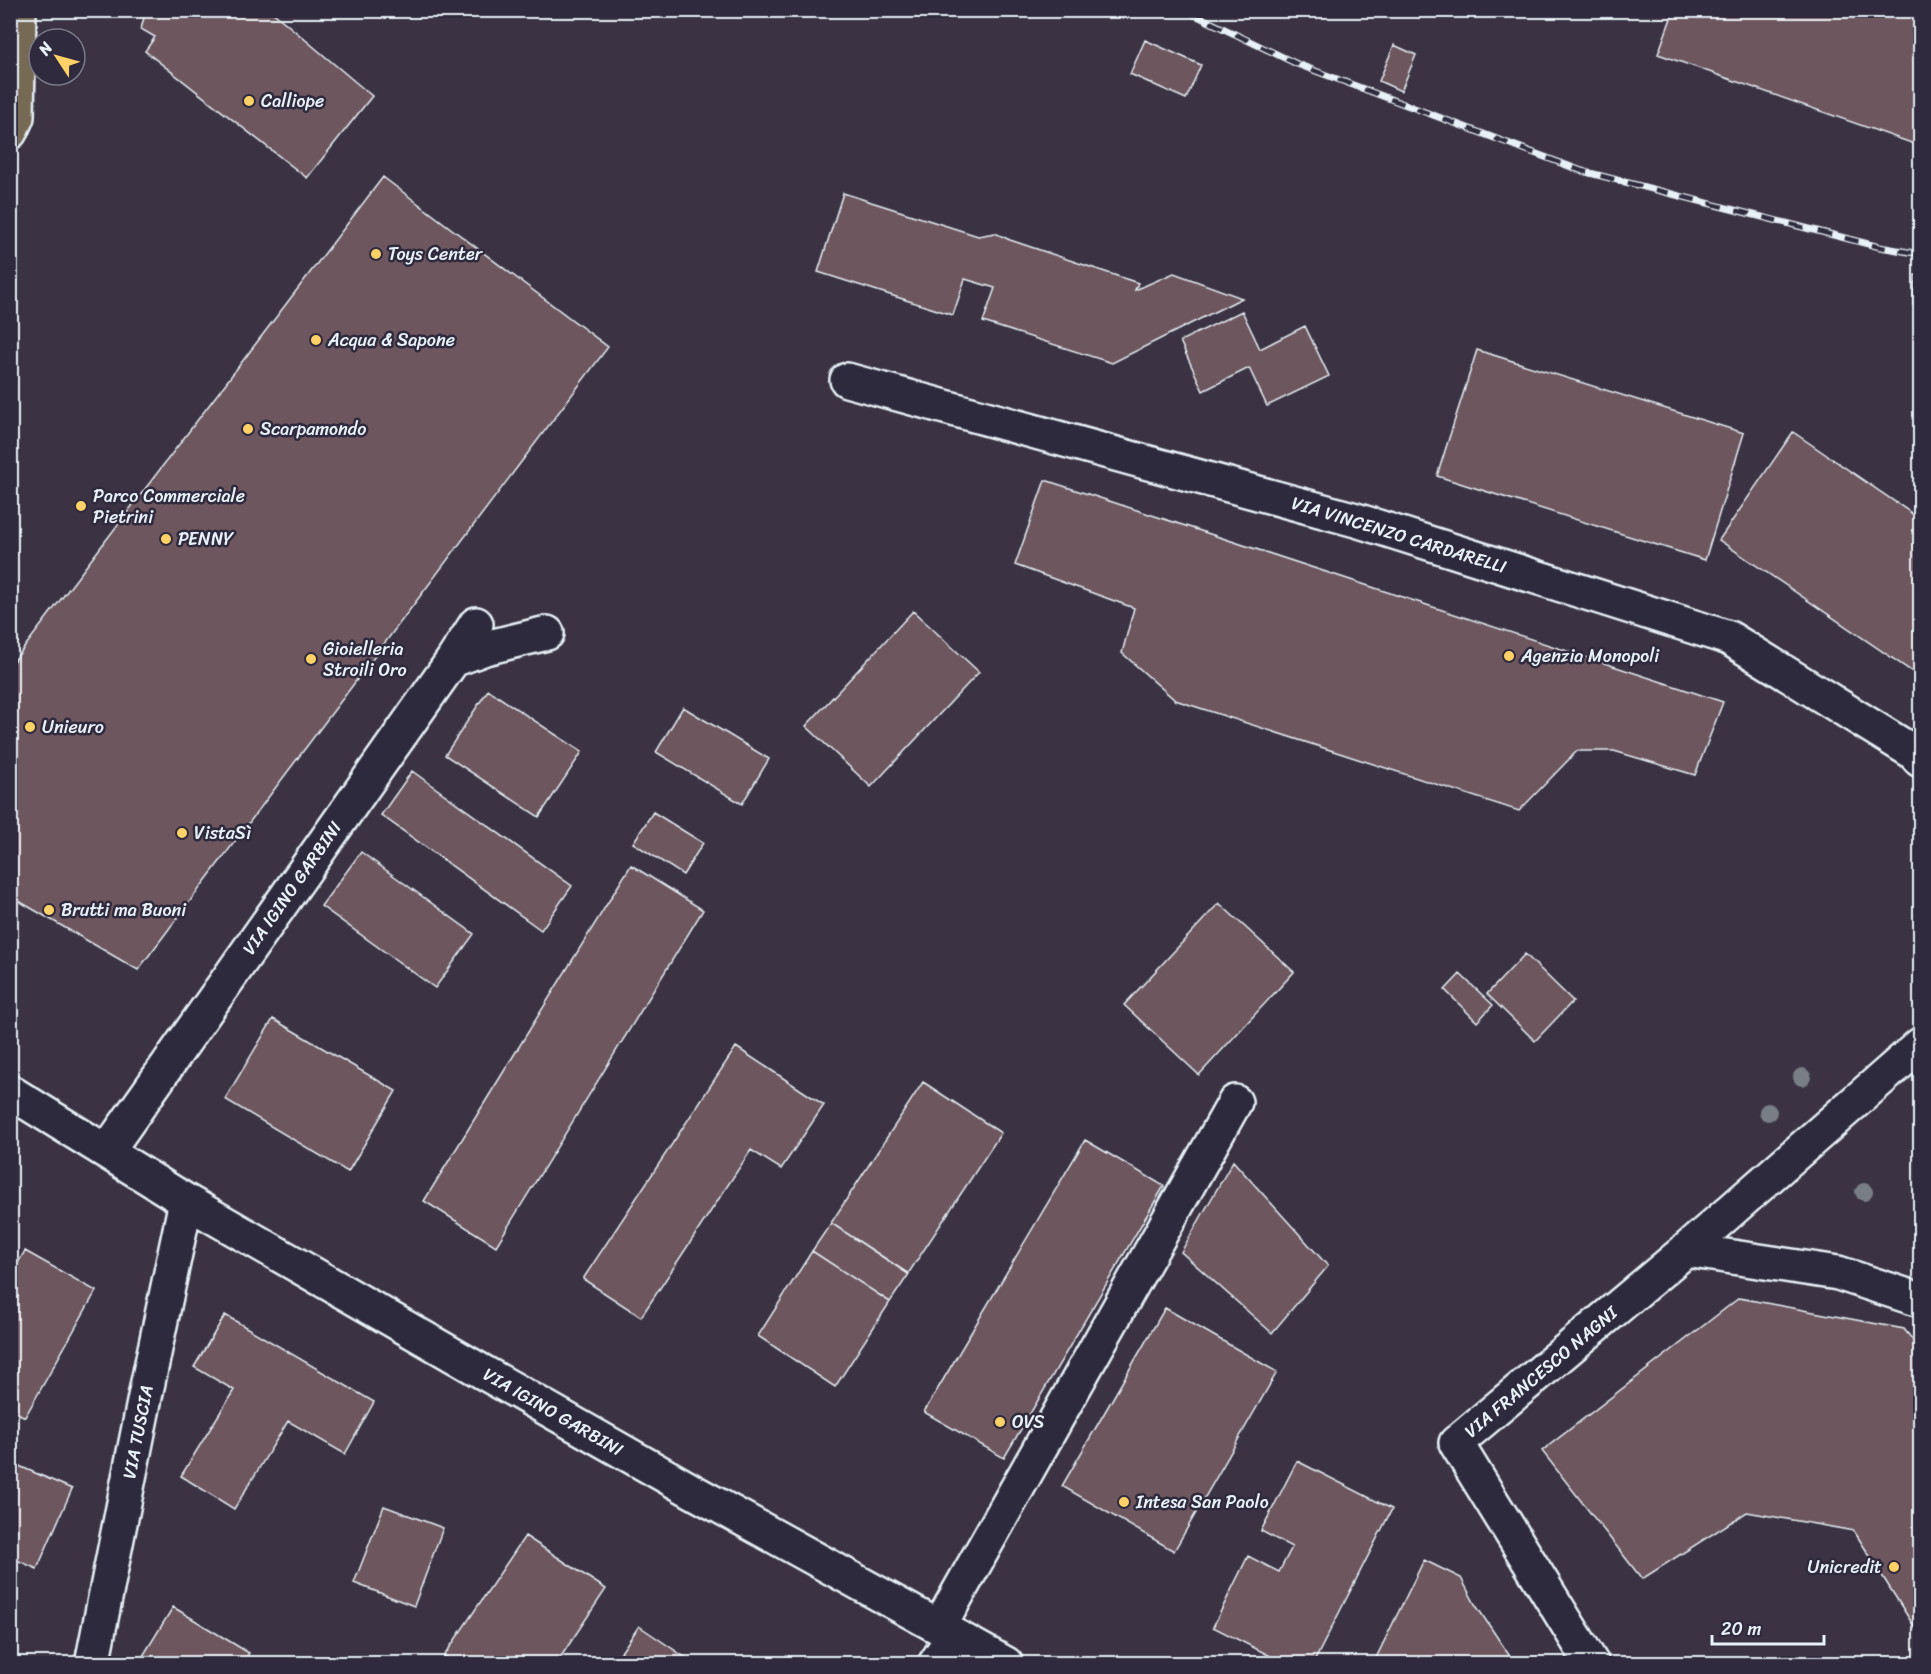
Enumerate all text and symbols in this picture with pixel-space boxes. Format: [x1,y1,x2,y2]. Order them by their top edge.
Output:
north arrow [27,27,87,87]
text: N [30,35,61,62]
place label: Calliope [261,85,324,117]
marker: Calliope [242,94,256,108]
place label: Toys Center [388,238,484,270]
marker: Toys Center [369,247,383,261]
place label: Acqua & Sapone [327,324,455,356]
marker: Acqua & Sapone [309,333,323,347]
place label: Scarpamondo [260,413,366,445]
marker: Scarpamondo [241,422,255,436]
place label: Parco Commerciale Pietrini [93,480,245,533]
street label: VIA VINCENZO CARDARELLI [1288,487,1511,583]
marker: Parco Commerciale Pietrini [74,499,88,513]
place label: PENNY [178,523,234,555]
marker: PENNY [159,532,173,546]
place label: Gioielleria Stroili Oro [323,633,407,686]
place label: Agenzia Monopoli [1520,640,1660,672]
marker: Agenzia Monopoli [1502,649,1516,663]
marker: Gioielleria Stroili Oro [304,652,318,666]
place label: Unieuro [42,711,104,743]
marker: Unieuro [23,720,37,734]
street label: VIA IGINO GARBINI [234,814,351,962]
place label: VistaSì [194,817,251,849]
marker: VistaSì [175,826,189,840]
place label: Brutti ma Buoni [61,894,187,926]
marker: Brutti ma Buoni [42,903,56,917]
street label: VIA FRANCESCO NAGNI [1457,1297,1626,1446]
street label: VIA IGINO GARBINI [477,1359,630,1465]
street label: VIA TUSCIA [113,1382,163,1482]
place label: OVS [1012,1406,1045,1438]
marker: OVS [993,1415,1007,1429]
place label: Intesa San Paolo [1135,1486,1269,1518]
marker: Intesa San Paolo [1117,1495,1131,1509]
place label: Unicredit [1807,1551,1882,1583]
marker: Unicredit [1887,1560,1901,1574]
scale bar [1712,1608,1824,1646]
text: 20 m [1721,1613,1761,1645]

